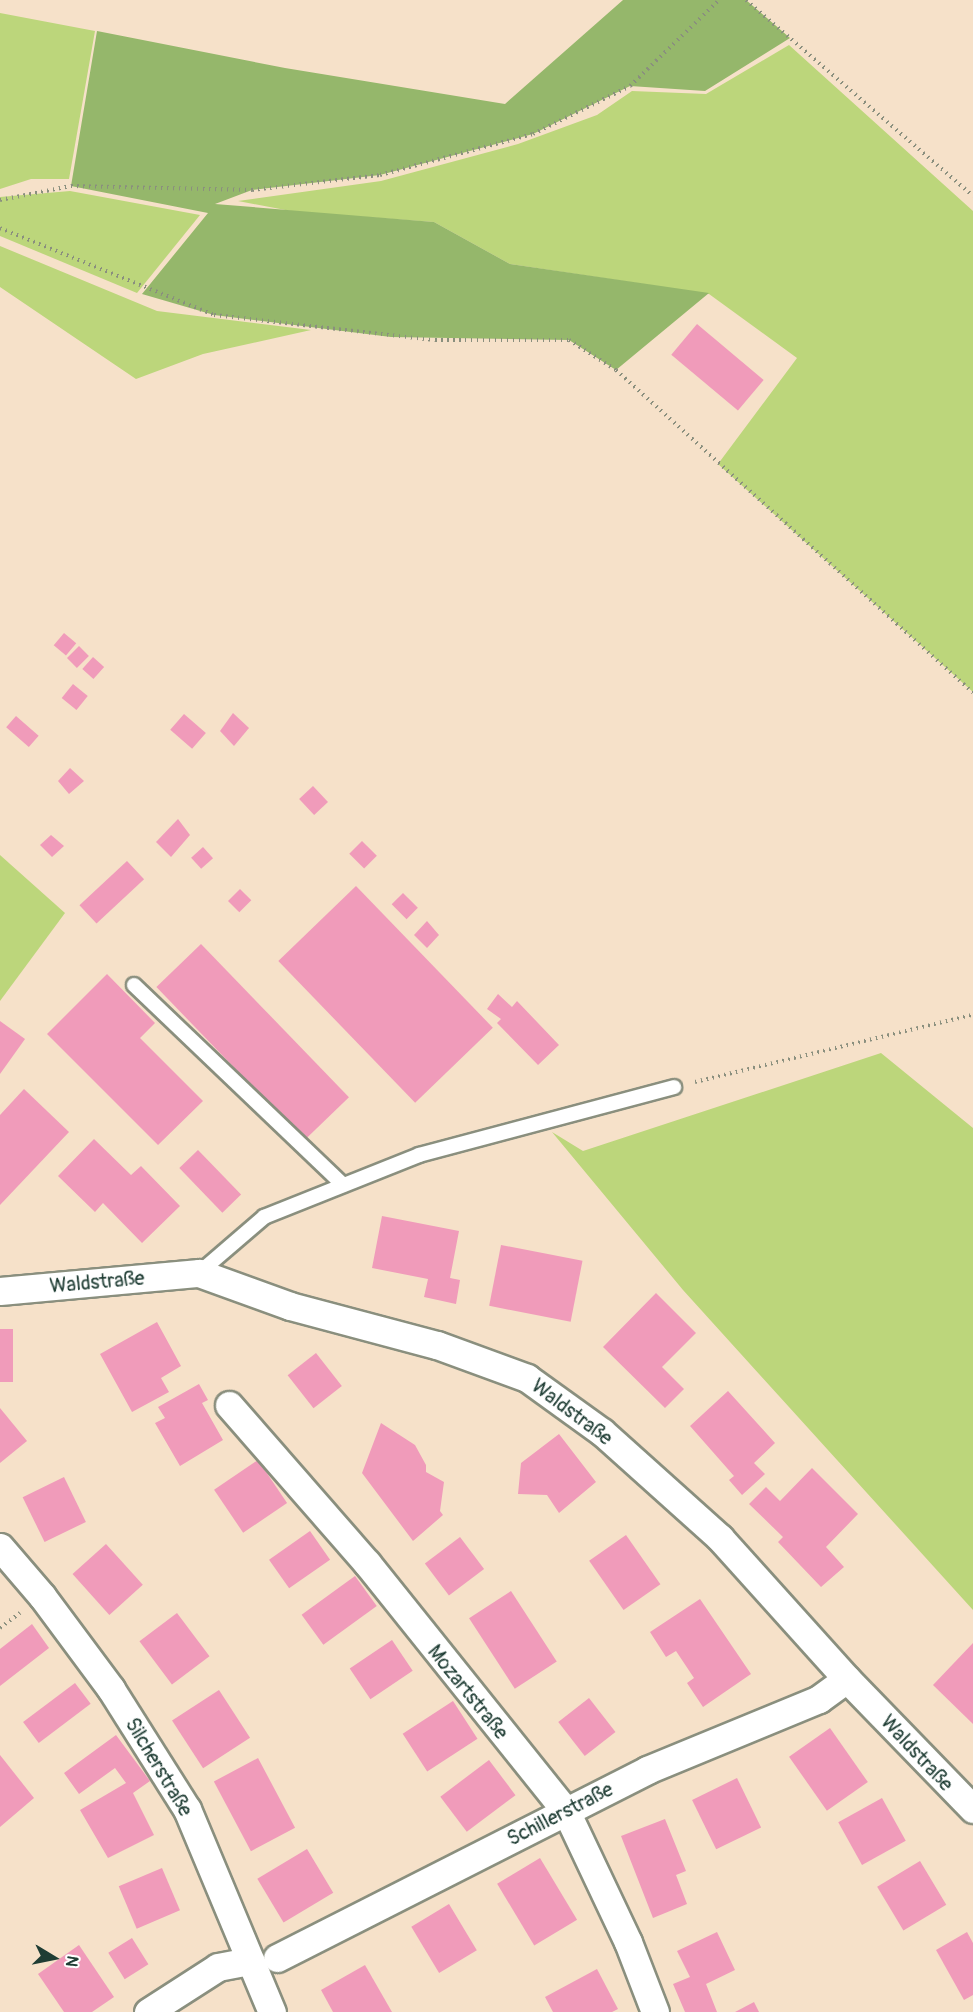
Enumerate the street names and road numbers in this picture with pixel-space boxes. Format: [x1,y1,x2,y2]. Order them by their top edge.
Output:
street label: Waldstraße [49,1266,145,1298]
street label: Waldstraße [527,1374,617,1450]
street label: Mozartstraße [423,1640,513,1744]
street label: Waldstraße [876,1710,958,1796]
street label: Silcherstraße [120,1713,198,1821]
street label: Schillerstraße [503,1777,617,1851]

